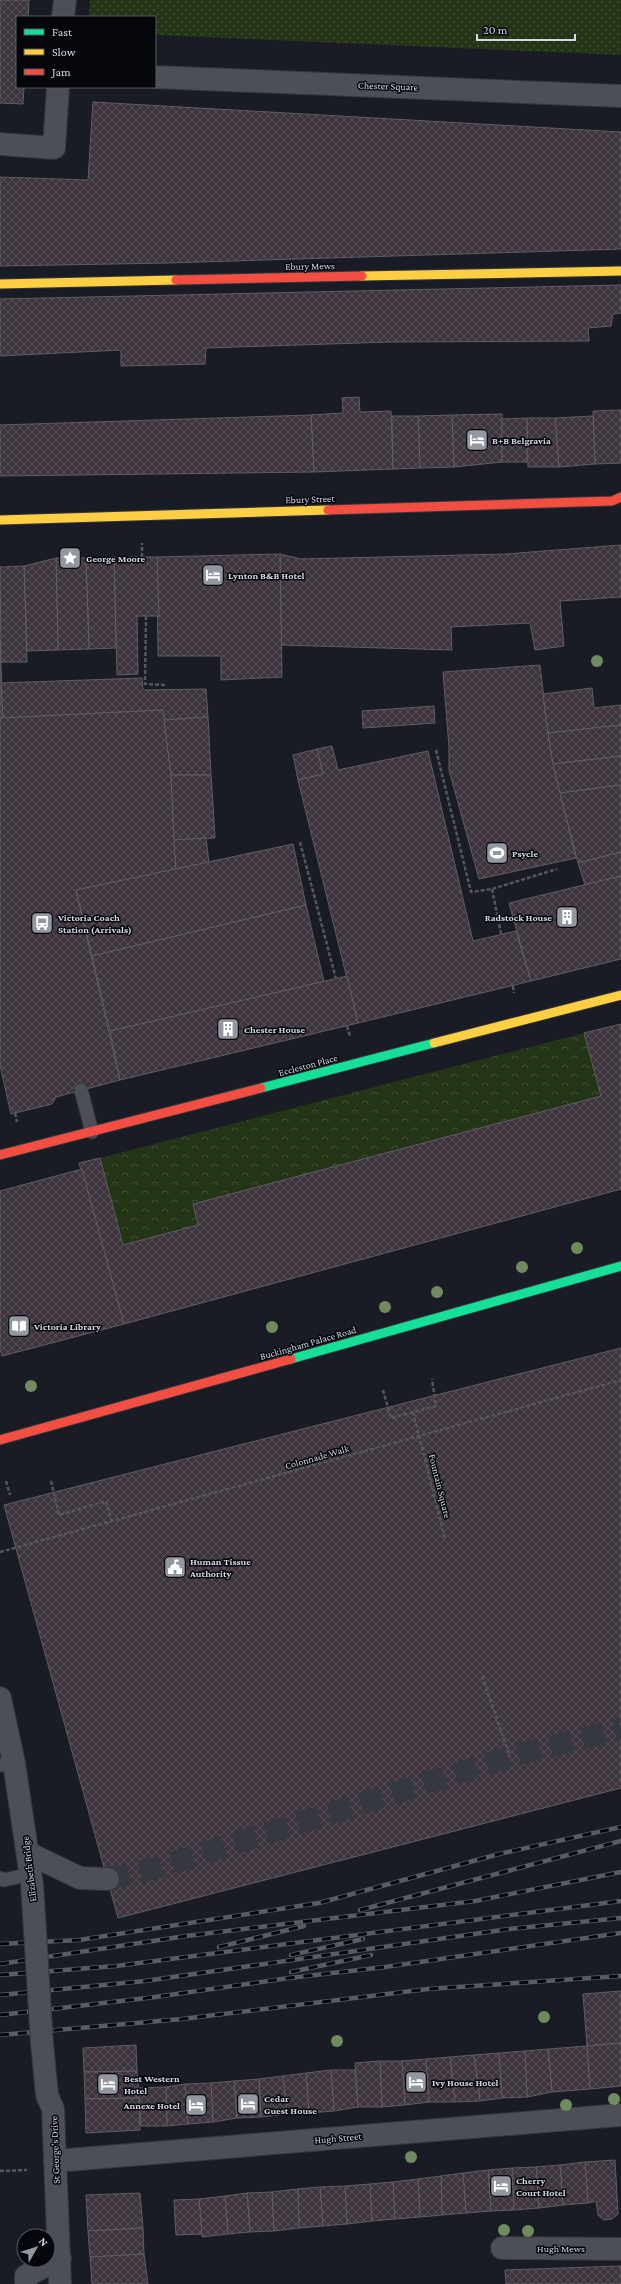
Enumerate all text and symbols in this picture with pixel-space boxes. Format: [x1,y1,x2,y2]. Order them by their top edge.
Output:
legend [16,16,156,88]
scale bar [477,16,575,42]
text: 20 m [483,23,508,37]
text: Fast [52,25,73,39]
text: Slow [52,45,76,59]
text: Jam [51,65,71,79]
street label: Chester Square [358,79,419,93]
street label: Ebury Mews [285,260,335,272]
hotel icon: B+B Belgravia [464,427,490,453]
place label: B+B Belgravia [492,435,551,446]
street label: Ebury Street [285,493,336,505]
place icon: George Moore [57,545,83,571]
place label: George Moore [86,553,146,564]
hotel icon: Lynton B&B Hotel [200,562,226,588]
place label: Lynton B&B Hotel [228,570,305,581]
sports icon: Psycle [484,840,510,866]
place label: Psycle [512,848,538,859]
building icon: Radstock House [554,904,580,930]
bus stop icon: Victoria Coach Station (Arrivals) [29,910,55,936]
place label: Victoria Coach Station (Arrivals) [57,912,132,936]
place label: Radstock House [485,912,552,923]
building icon: Chester House [215,1016,241,1042]
place label: Chester House [244,1024,305,1035]
street label: Eccleston Place [277,1052,339,1078]
library icon: Victoria Library [6,1313,32,1339]
place label: Victoria Library [33,1321,101,1332]
street label: Buckingham Palace Road [259,1324,358,1362]
street label: Colonnade Walk [284,1443,350,1471]
street label: Fountain Square [427,1453,453,1520]
public building icon: Human Tissue Authority [162,1554,188,1580]
place label: Human Tissue Authority [189,1556,251,1579]
street label: Elizabeth Bridge [19,1835,38,1902]
hotel icon: Ivy House Hotel [403,2069,429,2095]
hotel icon: Best Western Hotel [95,2071,121,2097]
place label: Best Western Hotel [124,2073,180,2096]
place label: Ivy House Hotel [432,2077,499,2088]
hotel icon: Cedar Guest House [235,2091,261,2117]
hotel icon: Annexe Hotel [183,2092,209,2118]
place label: Cedar Guest House [264,2093,317,2116]
place label: Annexe Hotel [123,2100,180,2111]
street label: St George's Drive [48,2115,62,2184]
street label: Hugh Street [314,2130,363,2146]
hotel icon: Cherry Court Hotel [488,2173,514,2199]
place label: Cherry Court Hotel [516,2175,566,2198]
north arrow [16,2228,56,2268]
text: N [37,2235,51,2249]
street label: Hugh Mews [537,2243,585,2254]

